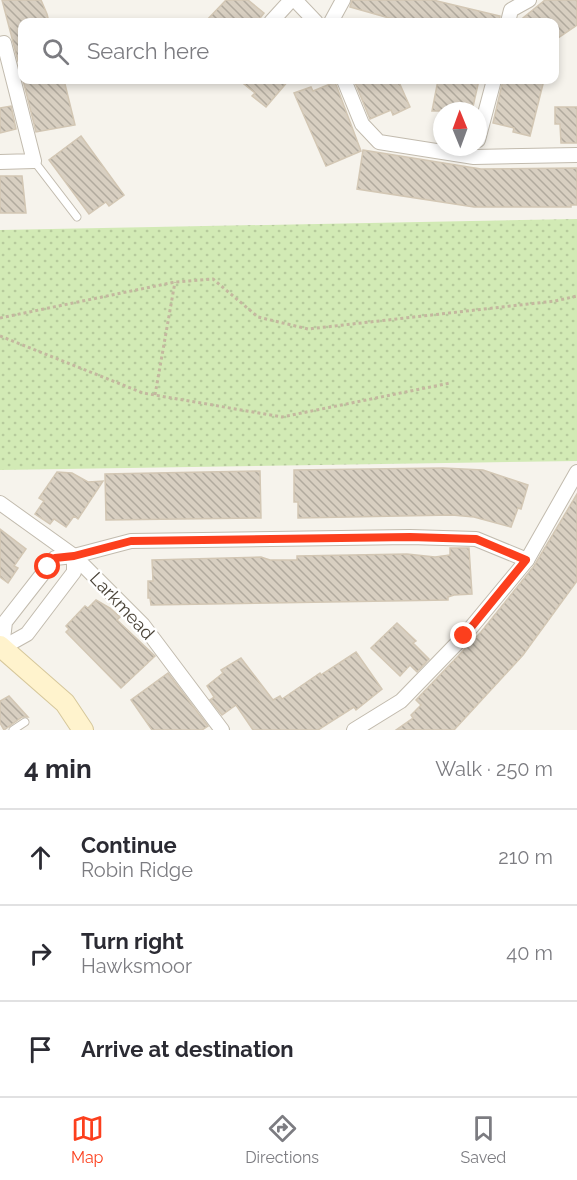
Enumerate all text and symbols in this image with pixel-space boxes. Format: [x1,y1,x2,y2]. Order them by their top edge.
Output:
search box [18,18,559,84]
icon: search [39,35,72,68]
text: Search here [87,38,209,64]
north arrow [433,102,487,156]
route start [34,553,60,579]
street label: Larkmead [86,568,159,644]
route end [450,622,476,648]
text: 4 min [24,754,92,784]
text: Walk · 250 m [435,757,553,781]
text: Continue [81,832,177,858]
icon: ahead [24,841,57,874]
text: 210 m [498,845,553,869]
text: Robin Ridge [81,858,193,882]
text: Turn right [81,928,184,954]
icon: right [24,937,57,970]
text: 40 m [506,941,553,965]
text: Hawksmoor [81,954,192,978]
icon: arrive [24,1033,57,1066]
text: Arrive at destination [81,1036,294,1062]
tab: Map [71,1112,104,1167]
tab: Directions [245,1112,319,1167]
tab: Saved [460,1112,506,1167]

